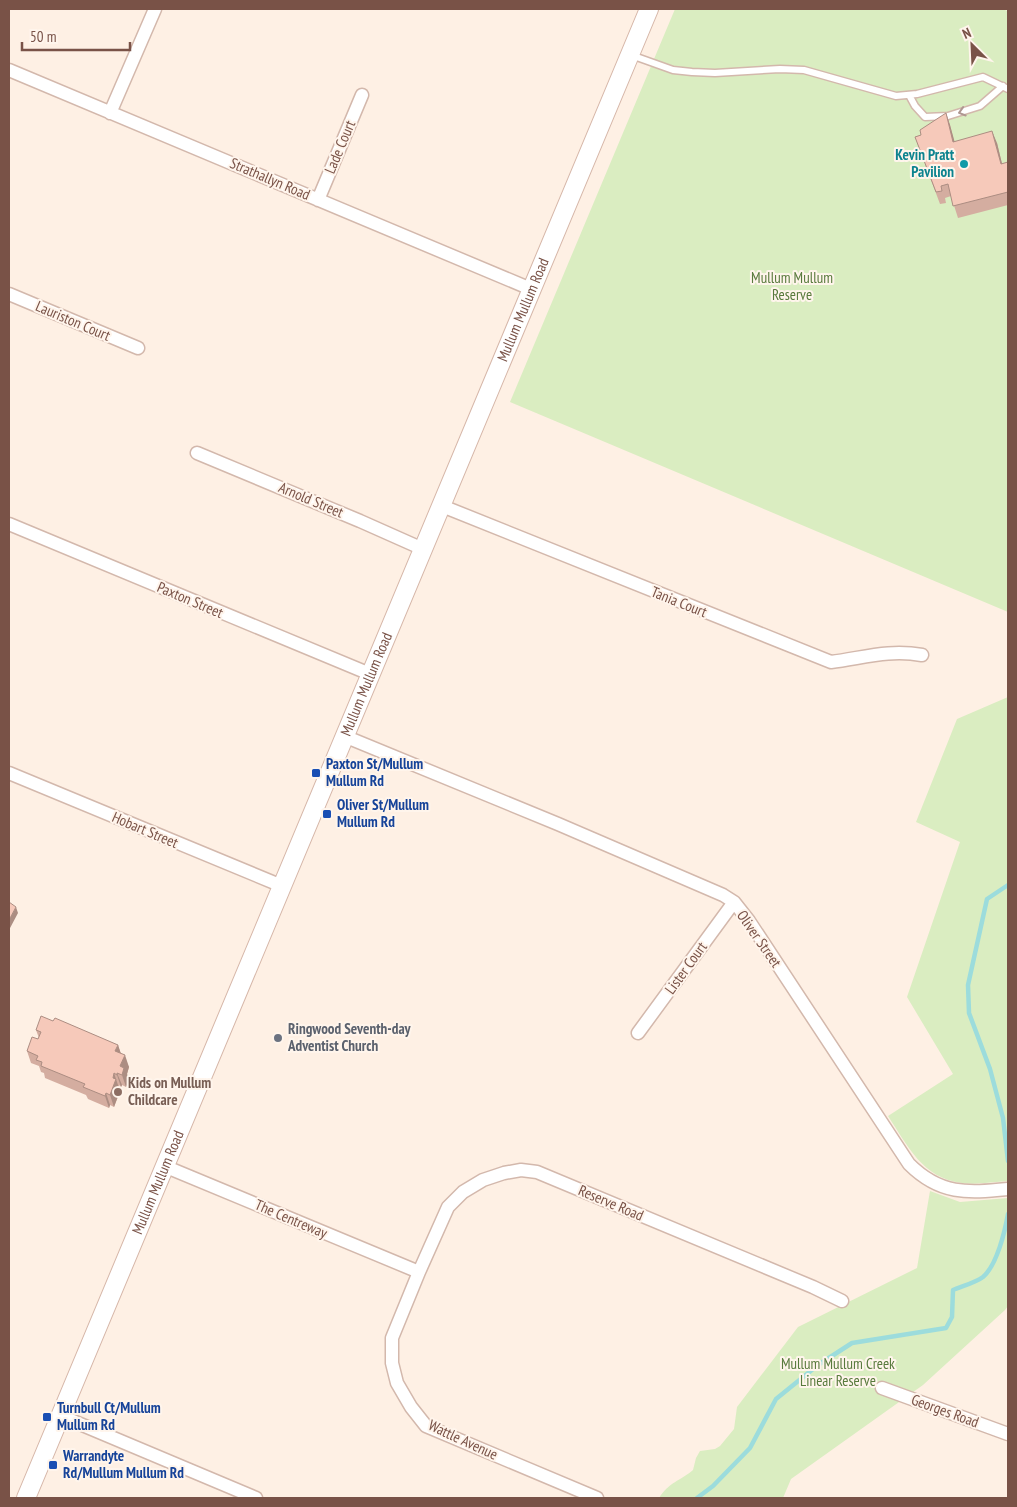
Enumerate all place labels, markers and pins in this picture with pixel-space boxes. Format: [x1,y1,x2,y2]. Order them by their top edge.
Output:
place label: Kevin Pratt Pavilion [895,145,955,181]
marker: Kevin Pratt Pavilion [958,158,970,170]
place label: Paxton St/Mullum Mullum Rd [326,754,423,790]
marker: Paxton St/Mullum Mullum Rd [310,767,322,779]
place label: Oliver St/Mullum Mullum Rd [337,795,429,831]
marker: Oliver St/Mullum Mullum Rd [321,808,333,820]
place label: Ringwood Seventh-day Adventist Church [287,1019,412,1055]
marker: Ringwood Seventh-day Adventist Church [272,1032,284,1044]
place label: Kids on Mullum Childcare [128,1073,211,1109]
marker: Kids on Mullum Childcare [112,1086,124,1098]
place label: Turnbull Ct/Mullum Mullum Rd [57,1398,161,1434]
marker: Turnbull Ct/Mullum Mullum Rd [41,1411,53,1423]
place label: Warrandyte Rd/Mullum Mullum Rd [62,1446,184,1482]
marker: Warrandyte Rd/Mullum Mullum Rd [47,1459,59,1471]

